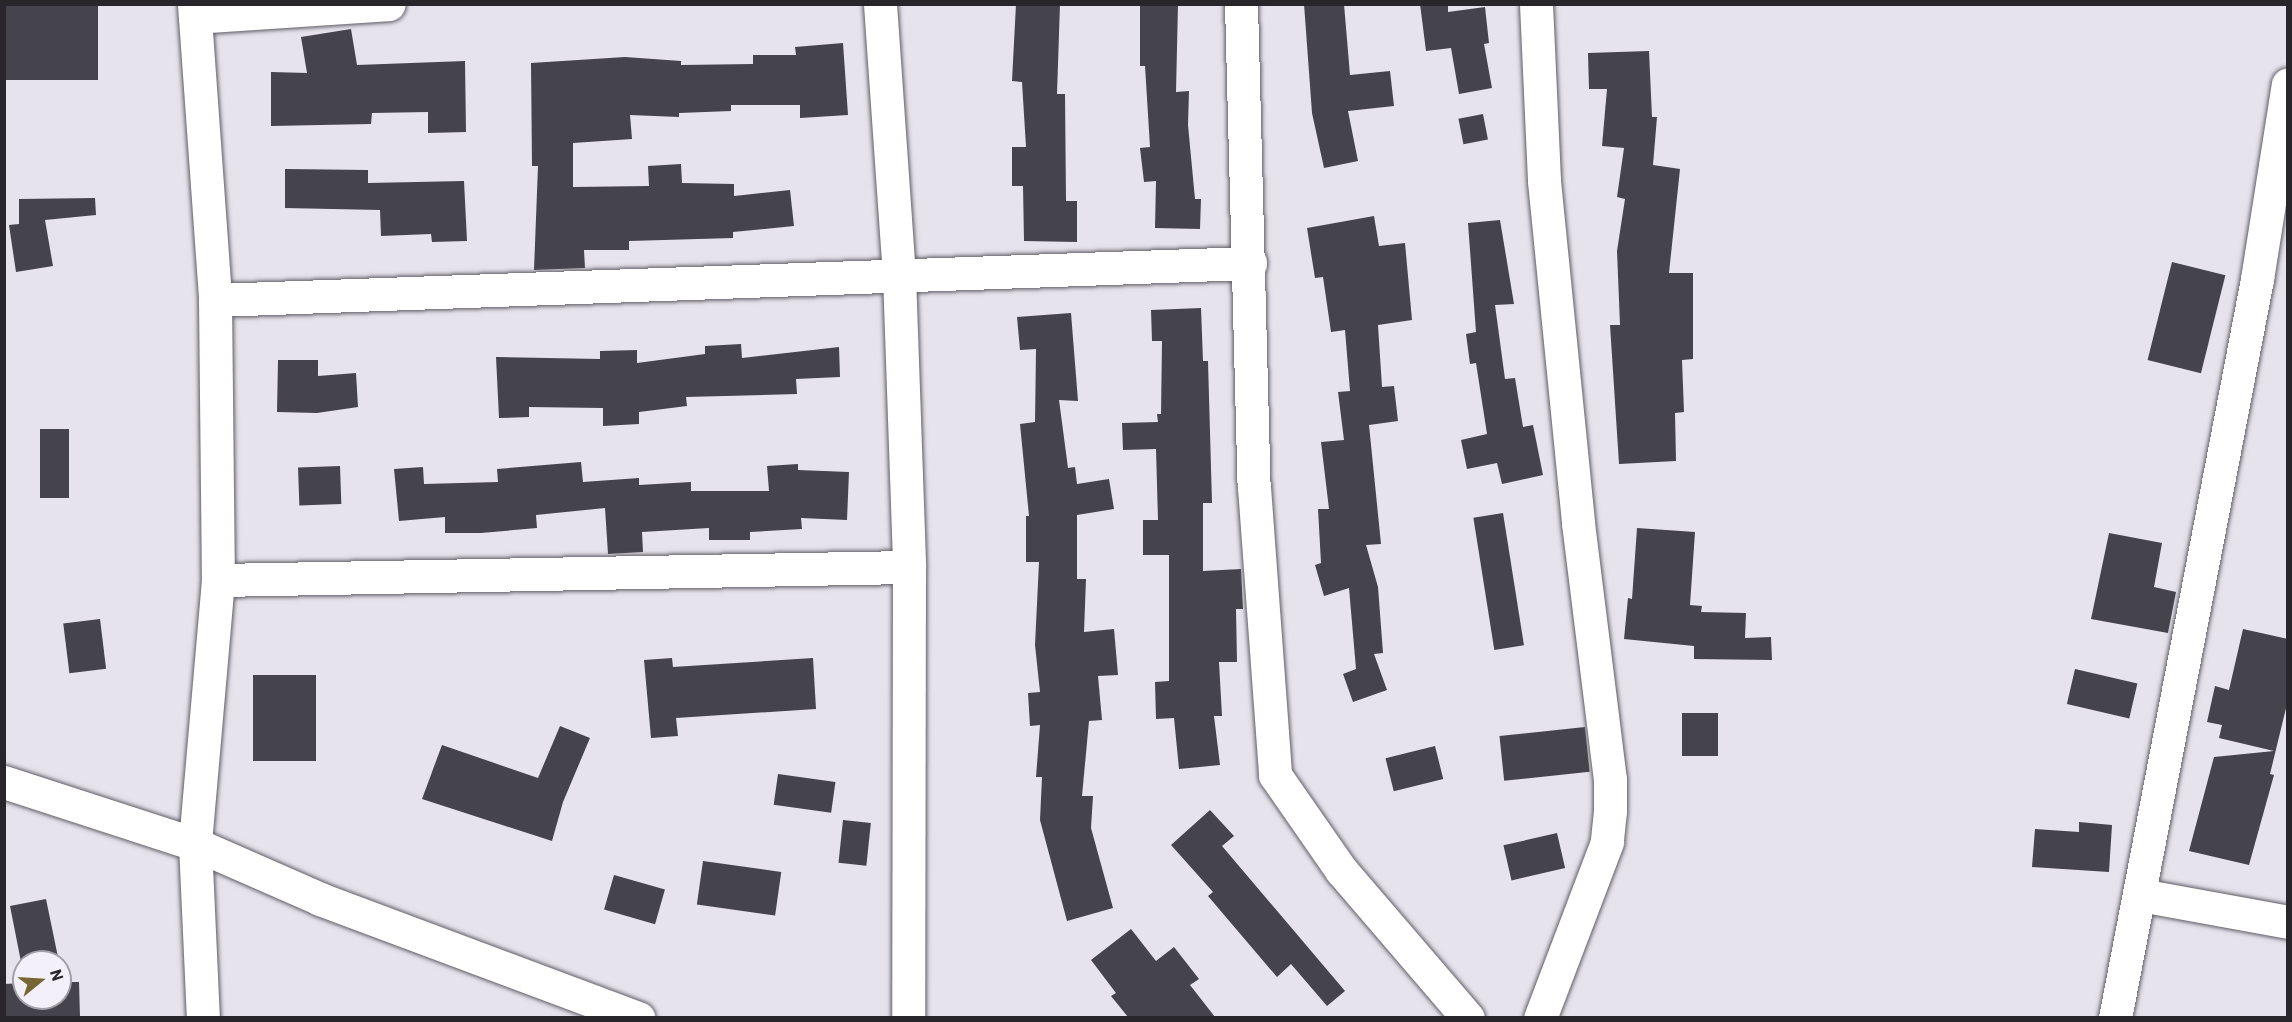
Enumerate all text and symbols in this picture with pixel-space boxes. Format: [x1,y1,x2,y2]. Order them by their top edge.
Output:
north arrow [12,950,72,1010]
text: N [47,967,68,983]

